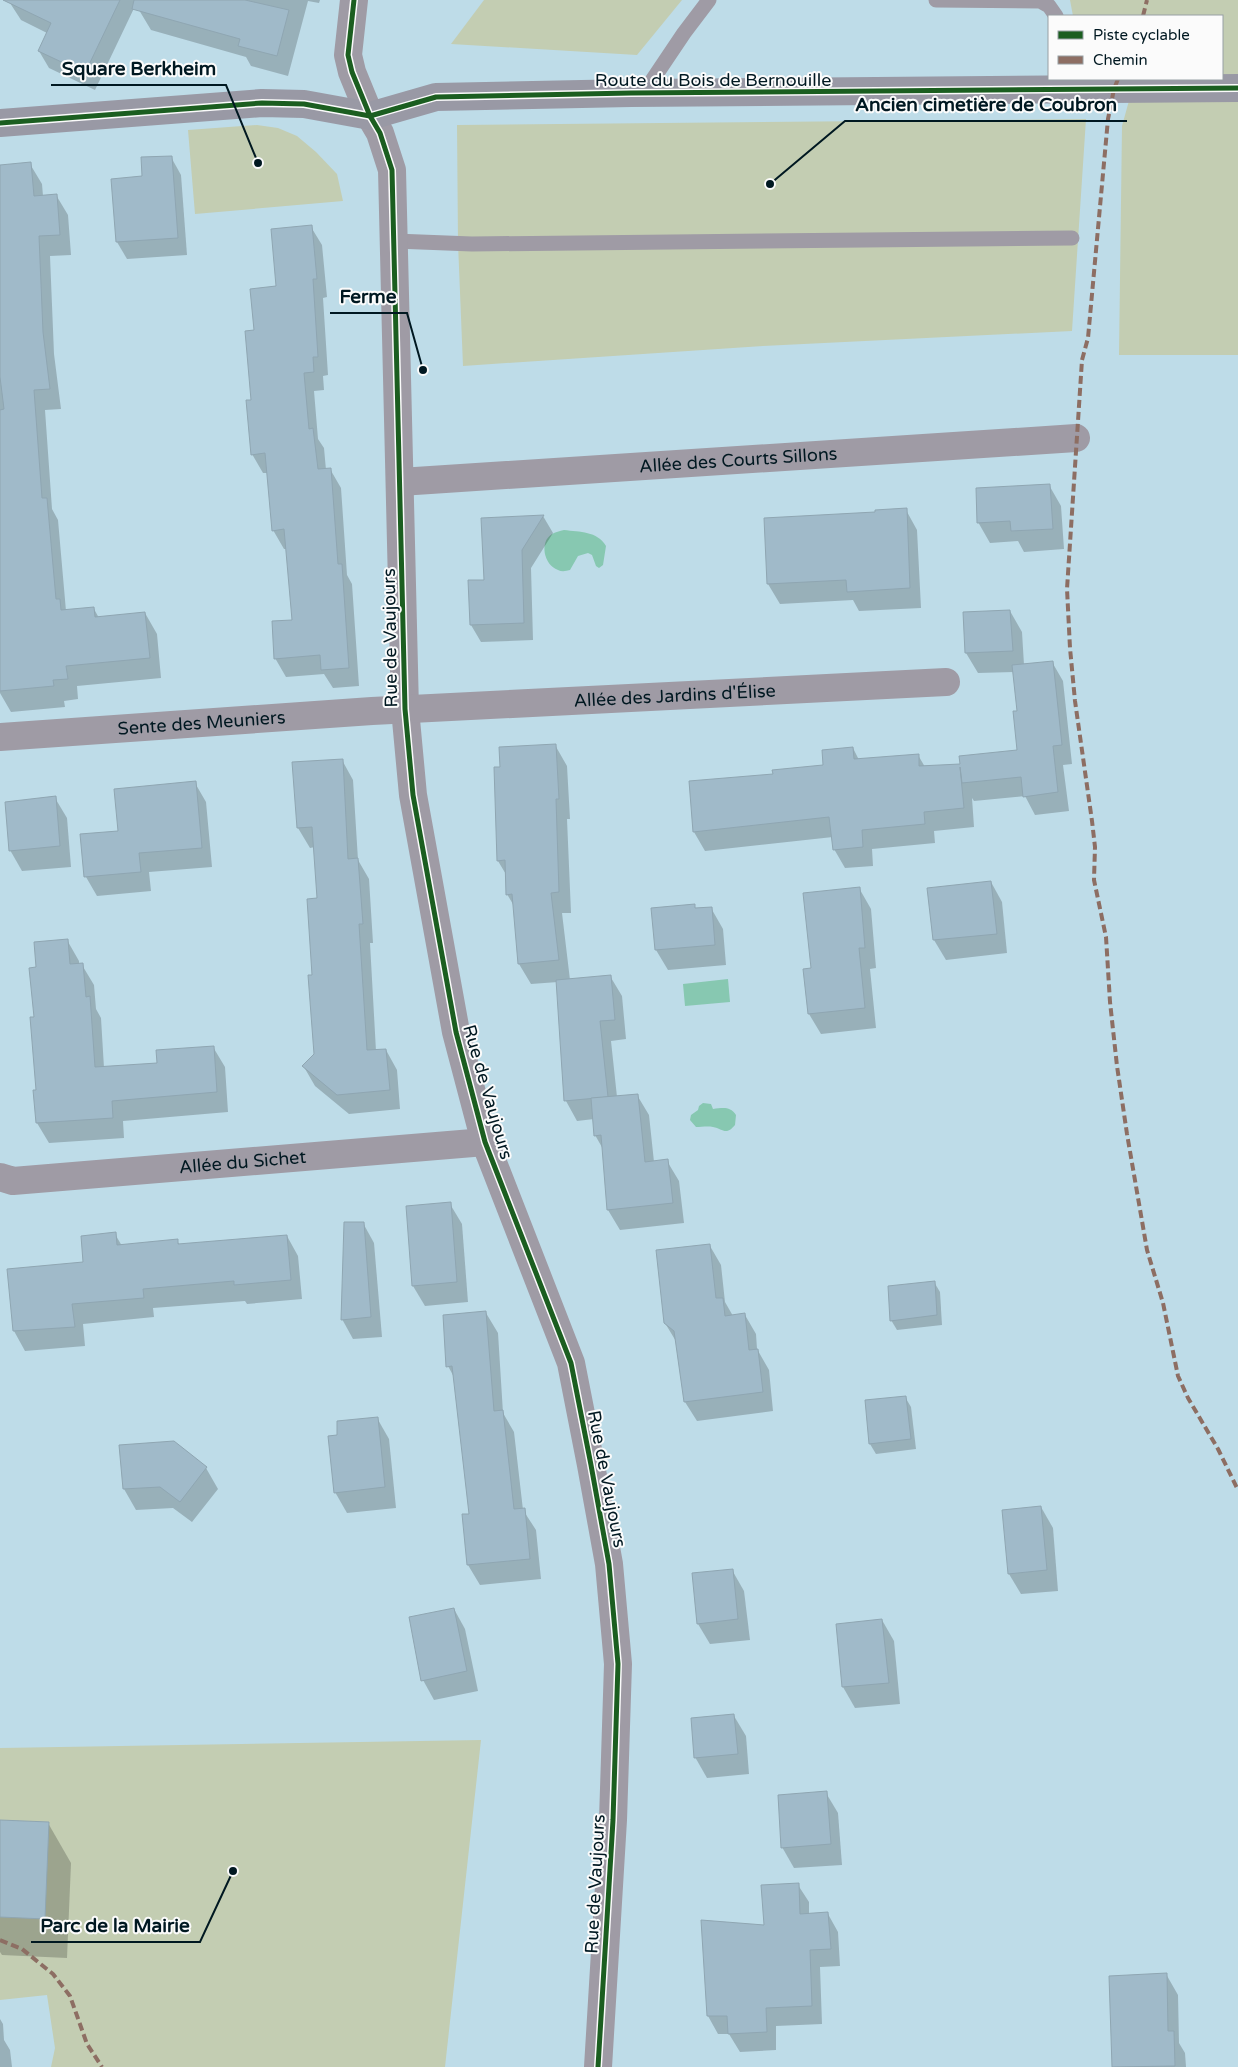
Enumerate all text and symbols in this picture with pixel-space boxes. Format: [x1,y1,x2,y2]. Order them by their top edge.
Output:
legend [1048,15,1223,80]
text: Piste cyclable [1093,26,1190,44]
callout: Square Berkheim [51,51,226,85]
text: Chemin [1093,51,1148,69]
text: Square Berkheim [62,58,216,81]
street label: Route du Bois de Bernouille [595,69,831,91]
callout: Ancien cimetière de Coubron [845,87,1127,121]
text: Ancien cimetière de Coubron [855,94,1117,116]
callout: Ferme [330,279,407,313]
text: Ferme [339,286,397,308]
street label: Allée des Courts Sillons [639,443,838,477]
street label: Rue de Vaujours [378,568,402,708]
street label: Allée des Jardins d'Élise [573,680,776,712]
street label: Sente des Meuniers [117,706,286,740]
street label: Rue de Vaujours [458,1022,518,1162]
street label: Allée du Sichet [178,1146,307,1178]
street label: Rue de Vaujours [583,1408,631,1550]
street label: Rue de Vaujours [580,1814,610,1954]
callout: Parc de la Mairie [31,1908,200,1942]
text: Parc de la Mairie [40,1915,190,1937]

